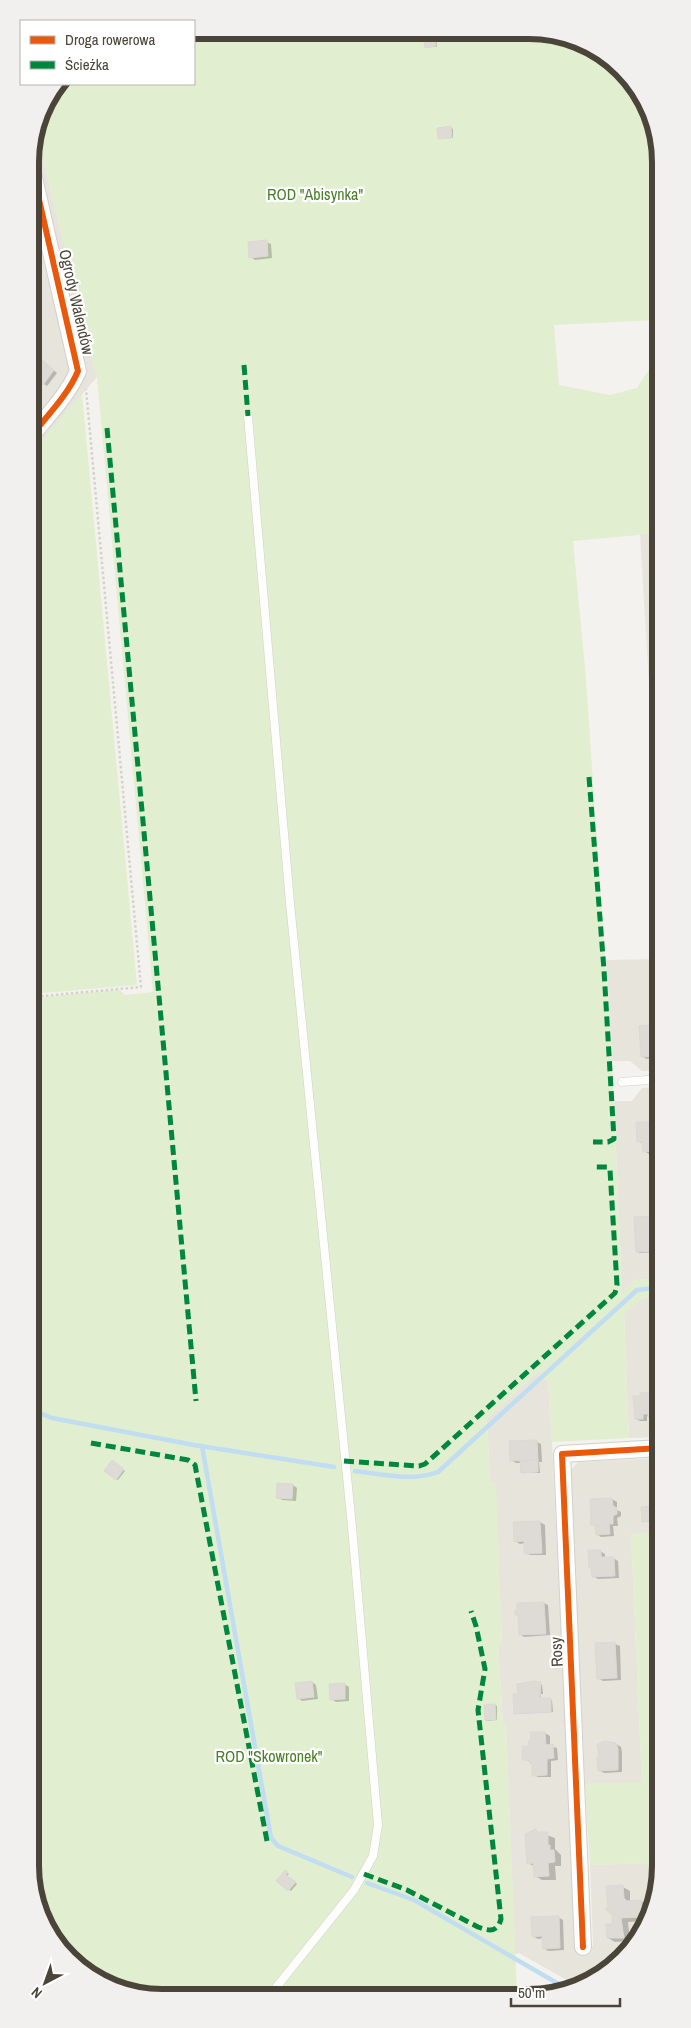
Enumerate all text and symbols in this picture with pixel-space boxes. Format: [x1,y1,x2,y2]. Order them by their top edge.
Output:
legend [20,20,195,85]
text: Droga rowerowa [65,29,155,50]
text: Ścieżka [65,54,109,75]
park label: ROD "Abisynka" [267,183,363,205]
street label: Ogrody Walendów [54,247,100,357]
street label: Rosy [544,1636,568,1668]
park label: ROD "Skowronek" [215,1745,323,1767]
north arrow [20,1958,70,2008]
scale bar [511,1976,620,2008]
text: 50 m [518,1982,545,2003]
text: N [27,1983,46,2002]

